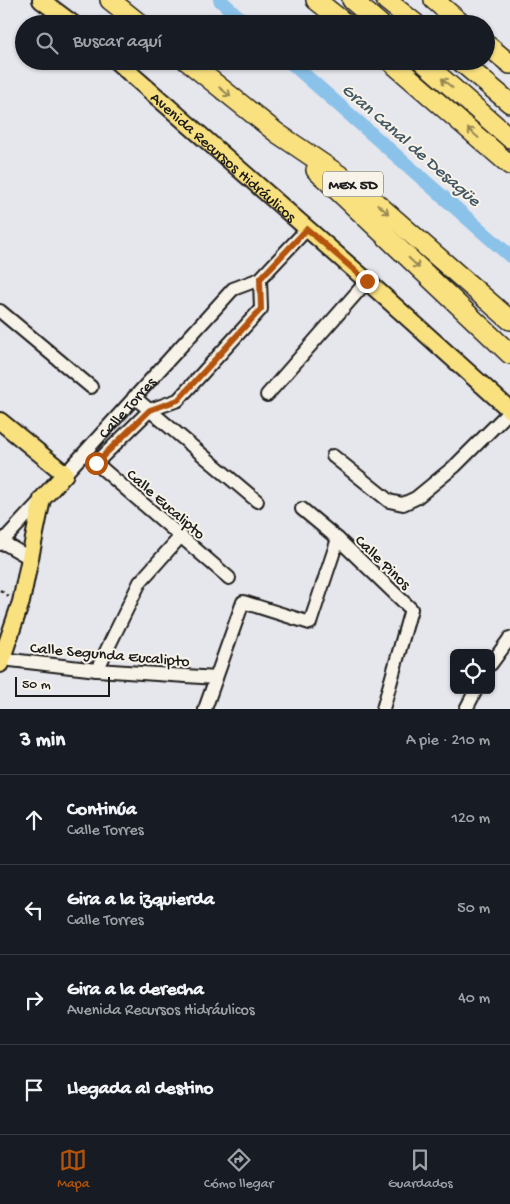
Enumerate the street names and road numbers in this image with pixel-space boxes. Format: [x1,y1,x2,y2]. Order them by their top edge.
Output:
street label: Avenida Recursos Hidráulicos [145,90,300,228]
road number: MEX 5D [323,172,383,196]
street label: Calle Torres [96,373,162,444]
street label: Calle Eucalipto [121,466,208,545]
street label: Calle Pinos [350,532,414,596]
street label: Calle Segunda Eucalipto [29,640,190,673]

